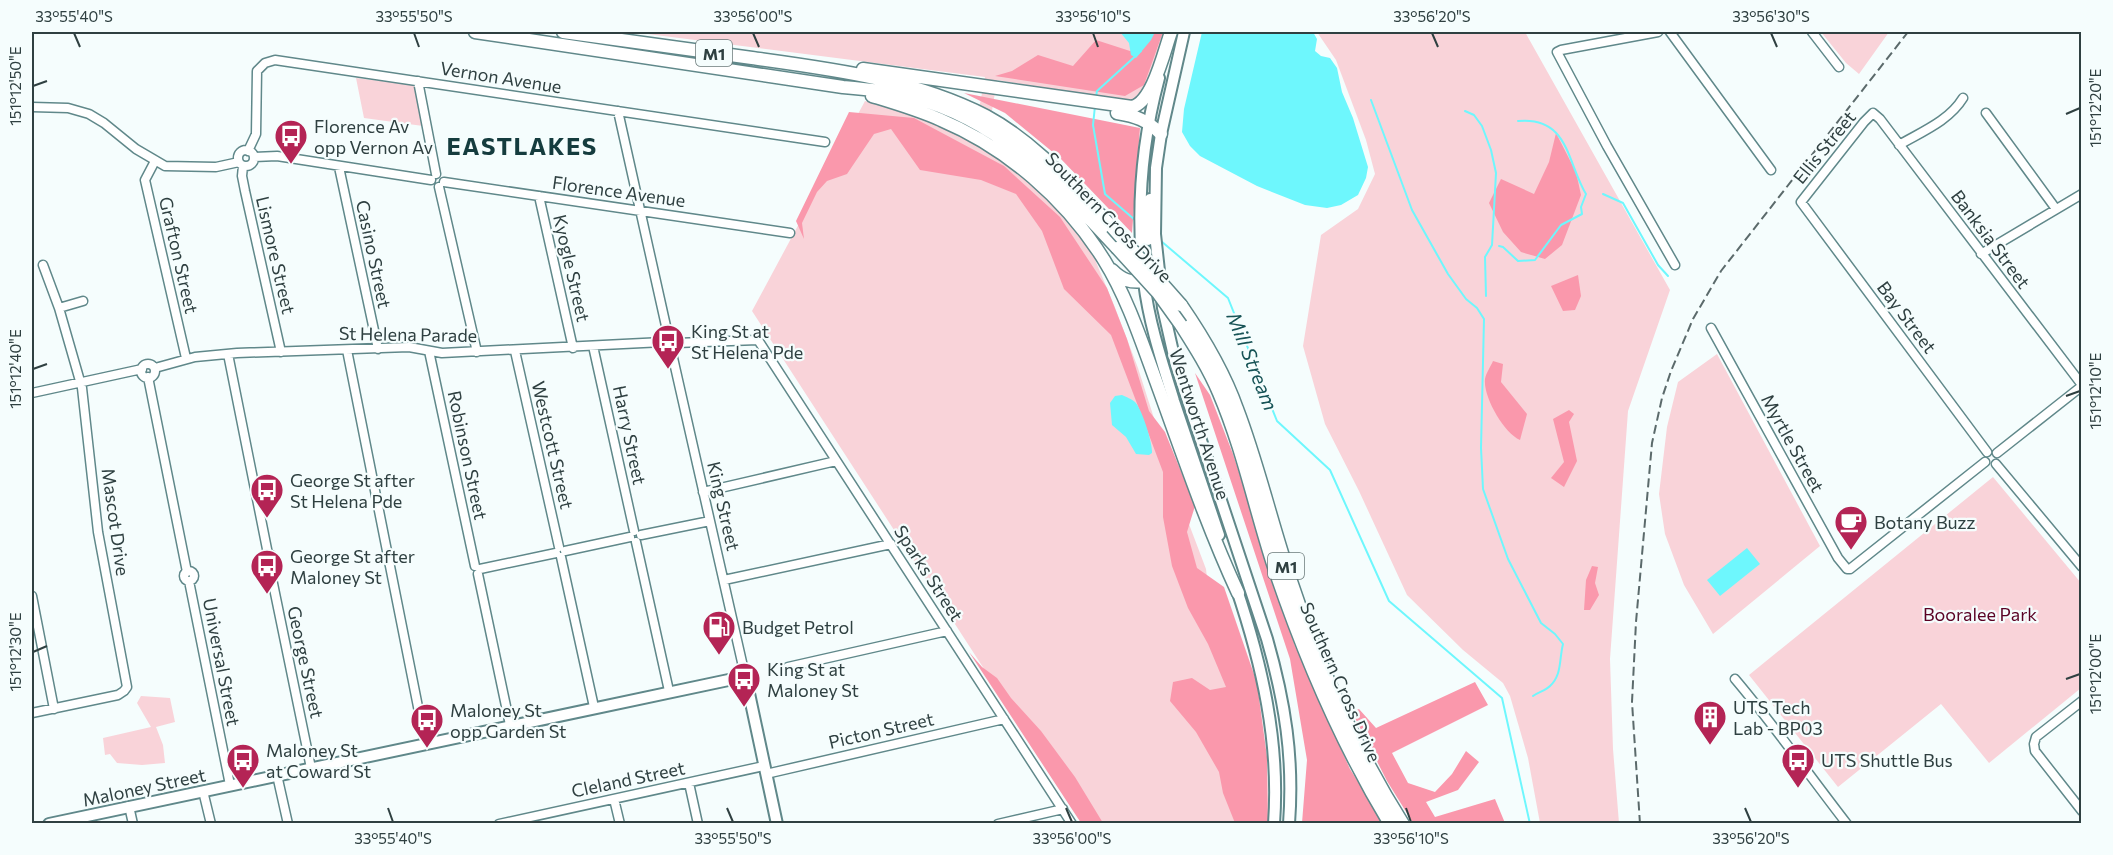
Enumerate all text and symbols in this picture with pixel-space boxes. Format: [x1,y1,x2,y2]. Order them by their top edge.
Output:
text: 33°55'40"S [35,7,113,25]
text: 33°55'50"S [375,7,453,25]
text: 33°56'00"S [714,7,793,25]
text: 33°56'10"S [1055,7,1131,25]
text: 33°56'20"S [1393,7,1471,25]
text: 33°56'30"S [1732,7,1810,25]
road number: M1 [696,40,732,66]
text: 151°12'50"E [6,46,24,126]
street label: Vernon Avenue [439,57,563,97]
text: 151°12'20"E [2086,68,2104,147]
street label: Ellis Street [1788,106,1860,188]
place label: Florence Av opp Vernon Av [314,115,433,158]
bus stop icon: Florence Av opp Vernon Av [273,118,309,165]
district label: EASTLAKES [446,131,598,160]
street label: Southern Cross Drive [1041,147,1177,287]
street label: Florence Avenue [551,171,687,211]
street label: Banksia Street [1947,185,2035,293]
street label: Grafton Street [155,194,203,316]
street label: Lismore Street [252,194,300,316]
street label: Casino Street [352,198,396,310]
street label: Kyogle Street [549,212,595,324]
street label: Bay Street [1873,277,1941,357]
water label: Mill Stream [1222,308,1284,414]
place label: King St at St Helena Pde [691,320,803,363]
street label: St Helena Parade [339,322,477,346]
bus stop icon: King St at St Helena Pde [650,323,686,370]
text: 151°12'40"E [6,329,24,409]
street label: Wentworth Avenue [1165,346,1235,502]
text: 151°12'10"E [2086,352,2104,430]
street label: Westcott Street [528,379,578,511]
street label: Harry Street [609,383,651,487]
street label: Robinson Street [444,388,492,522]
street label: Myrtle Street [1757,390,1829,496]
street label: King Street [703,459,745,553]
street label: Mascot Drive [98,467,134,577]
place label: George St after St Helena Pde [290,469,415,512]
bus stop icon: George St after St Helena Pde [249,472,285,519]
cafe icon: Botany Buzz [1833,504,1869,551]
place label: Botany Buzz [1874,511,1976,533]
street label: Sparks Street [890,521,968,625]
place label: George St after Maloney St [290,545,415,588]
bus stop icon: George St after Maloney St [249,548,285,595]
road number: M1 [1268,553,1304,579]
street label: Universal Street [199,596,245,728]
street label: Southern Cross Drive [1296,599,1386,765]
park label: Booralee Park [1923,603,2037,625]
street label: George Street [283,604,329,720]
fuel station icon: Budget Petrol [701,609,737,656]
text: 151°12'30"E [6,612,24,692]
place label: Budget Petrol [742,616,854,638]
text: 151°12'00"E [2086,634,2104,714]
place label: King St at Maloney St [767,658,859,701]
bus stop icon: King St at Maloney St [726,661,762,708]
place label: UTS Tech Lab - BP03 [1733,696,1823,739]
place label: Maloney St opp Garden St [450,699,566,742]
building icon: UTS Tech Lab - BP03 [1692,699,1728,746]
bus stop icon: Maloney St opp Garden St [409,702,445,749]
street label: Picton Street [826,707,936,753]
place label: Maloney St at Coward St [266,739,371,782]
bus stop icon: Maloney St at Coward St [225,742,261,789]
bus stop icon: UTS Shuttle Bus [1780,742,1816,789]
place label: UTS Shuttle Bus [1821,749,1953,771]
street label: Cleland Street [569,756,687,802]
street label: Maloney Street [81,763,207,811]
text: 33°55'40"S [354,829,432,847]
text: 33°55'50"S [694,829,772,847]
text: 33°56'00"S [1033,829,1112,847]
text: 33°56'10"S [1373,829,1449,847]
text: 33°56'20"S [1712,829,1790,847]

